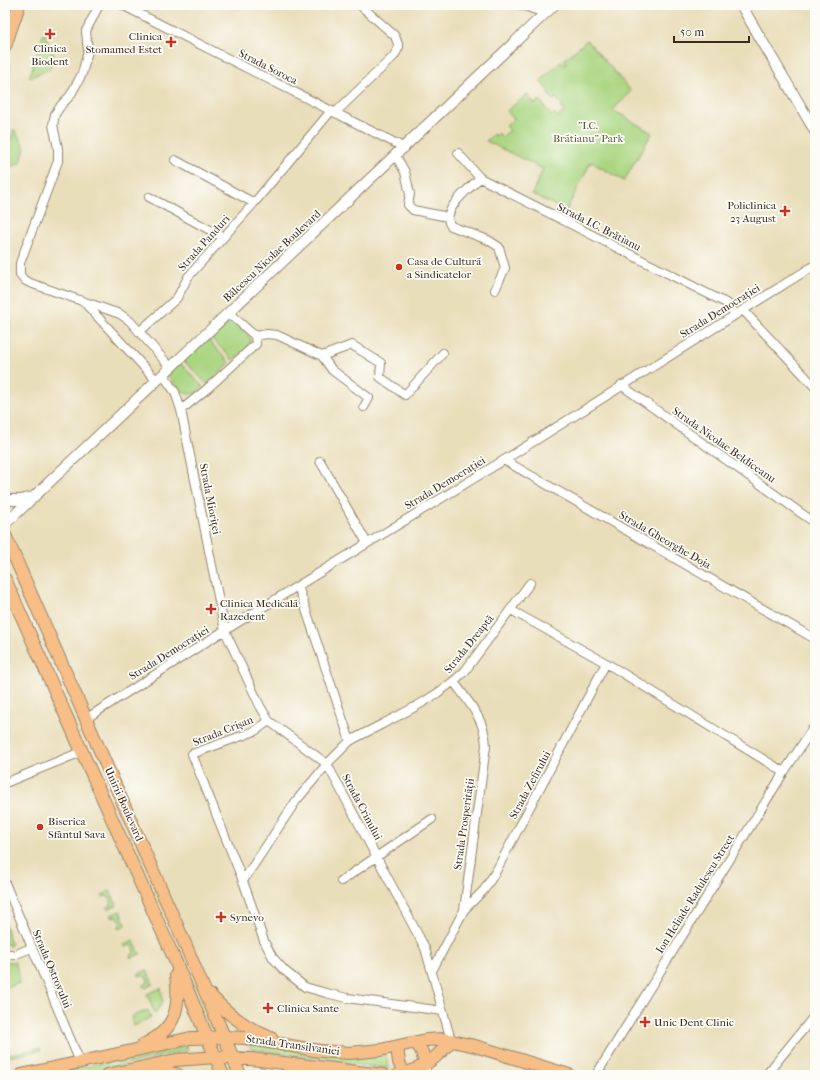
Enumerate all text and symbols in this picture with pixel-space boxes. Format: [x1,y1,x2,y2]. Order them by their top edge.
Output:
scale bar [674,18,749,44]
text: 50 m [680,25,704,39]
marker: Clinica Biodent [44,28,56,40]
place label: Clinica Stomamed Estet [86,30,163,56]
marker: Clinica Stomamed Estet [165,36,177,48]
place label: Clinica Biodent [31,42,69,68]
street label: Strada Soroca [236,47,300,88]
park label: "I.C. Brătianu" Park [553,119,623,145]
place label: Policlinica 23 August [727,199,777,225]
street label: Strada I.C. Brătianu [555,200,644,254]
marker: Policlinica 23 August [779,205,791,217]
street label: Bălcescu Nicolae Boulevard [220,207,324,305]
street label: Strada Panduri [175,212,233,274]
place label: Casa de Cultură a Sindicatelor [407,255,482,281]
marker: Casa de Cultură a Sindicatelor [394,262,404,272]
street label: Strada Democrației [678,281,763,341]
street label: Strada Nicolae Beldiceanu [670,404,779,486]
street label: Strada Democrației [402,453,488,512]
street label: Strada Mioriței [197,462,223,536]
street label: Strada Gheorghe Doja [617,508,714,572]
place label: Clinica Medicală Razedent [220,597,299,623]
marker: Clinica Medicală Razedent [205,603,217,615]
street label: Strada Dreaptă [442,611,497,676]
street label: Strada Democrației [127,623,212,683]
street label: Strada Crișan [191,713,255,749]
street label: Strada Zefirului [507,748,554,821]
street label: Unirii Boulevard [102,765,147,844]
street label: Strada Crinului [339,772,385,843]
street label: Strada Prosperității [451,777,477,871]
place label: Biserica Sfântul Sava [48,815,106,841]
marker: Biserica Sfântul Sava [35,822,45,832]
street label: Ion Heliade Radulescu Street [653,832,737,956]
marker: Synevo [215,911,227,923]
place label: Synevo [230,911,264,924]
street label: Strada Ostrovului [30,928,75,1011]
marker: Clinica Sante [262,1002,274,1014]
place label: Clinica Sante [277,1002,340,1015]
marker: Unic Dent Clinic [639,1016,651,1028]
place label: Unic Dent Clinic [654,1016,734,1029]
street label: Strada Transilvaniei [245,1032,341,1058]

